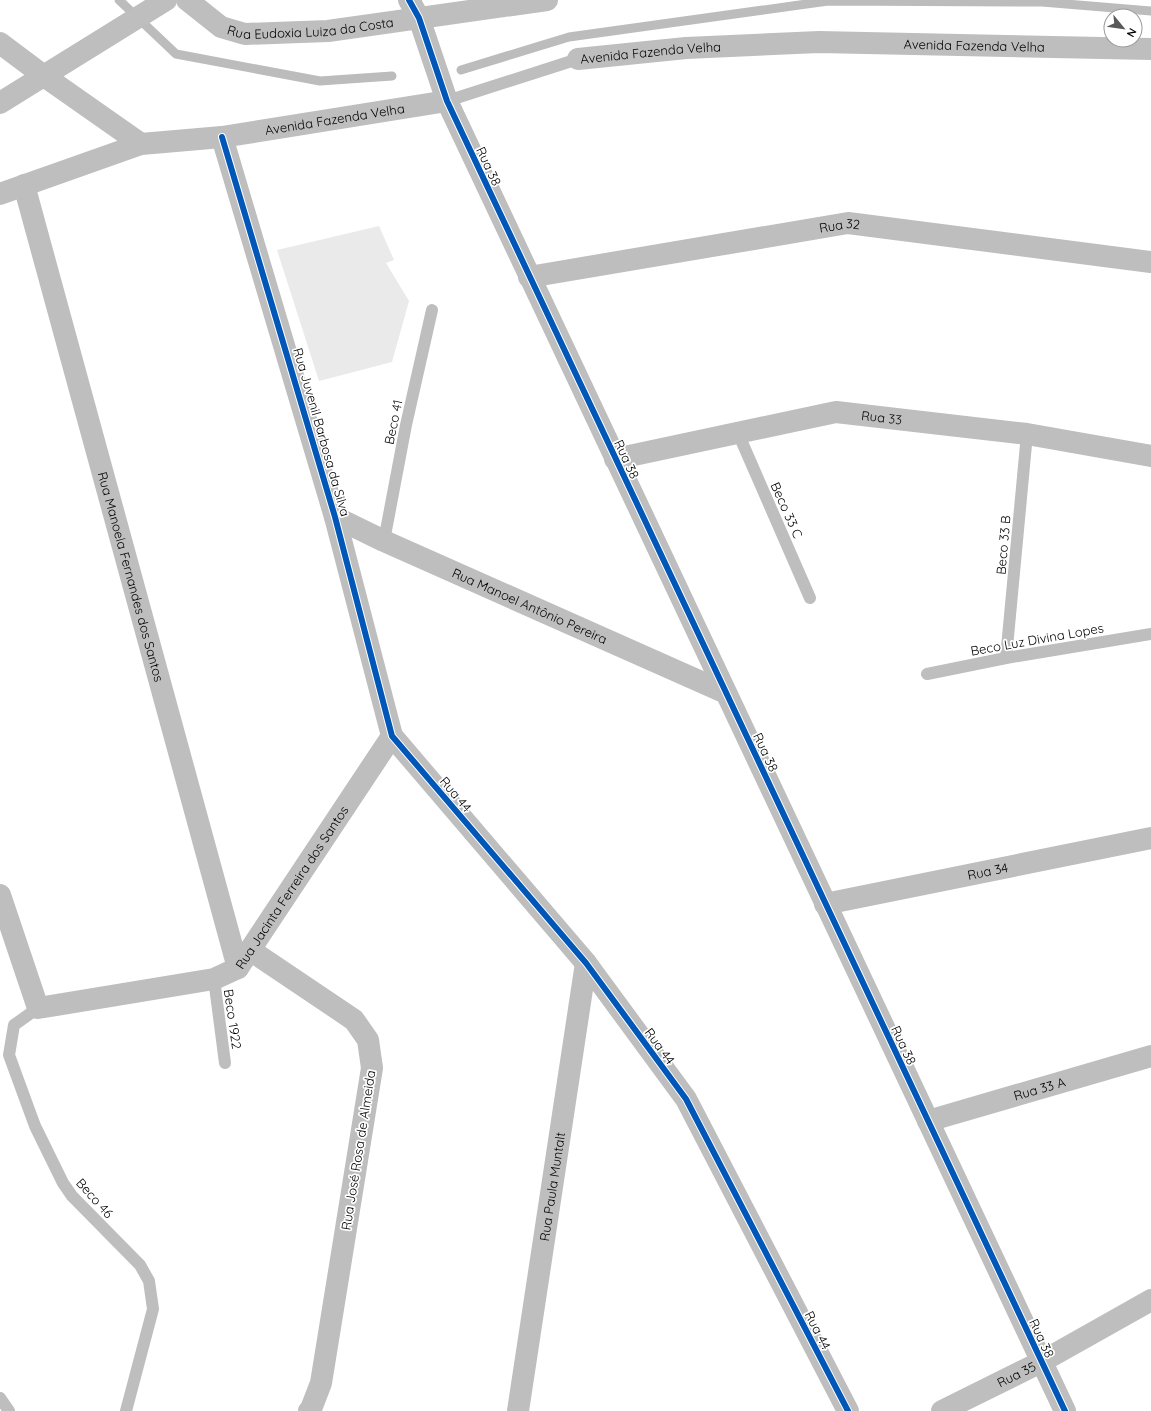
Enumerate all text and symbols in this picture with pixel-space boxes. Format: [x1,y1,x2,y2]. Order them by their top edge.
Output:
north arrow [1103,8,1143,48]
street label: Rua Eudoxia Luiza da Costa [225,14,395,42]
text: N [1124,26,1140,40]
street label: Avenida Fazenda Velha [904,36,1045,55]
street label: Avenida Fazenda Velha [580,38,721,67]
street label: Avenida Fazenda Velha [264,100,406,138]
street label: Rua 38 [473,144,505,188]
street label: Rua 32 [818,215,861,236]
street label: Rua Juvenil Barbosa da Silva [290,346,354,518]
street label: Beco 41 [380,398,406,446]
street label: Rua 33 [860,407,903,428]
street label: Rua 38 [611,437,643,481]
street label: Rua Manoela Fernandes dos Santos [95,470,167,683]
street label: Beco 33 C [768,480,807,541]
street label: Beco 33 B [992,515,1014,575]
street label: Rua Manoel Antônio Pereira [450,564,610,647]
street label: Beco Luz Divina Lopes [969,619,1105,659]
street label: Rua 38 [750,730,782,774]
street label: Rua 44 [437,773,475,815]
street label: Rua Jacinta Ferreira dos Santos [232,802,352,972]
street label: Rua 34 [966,859,1010,883]
street label: Beco 1922 [221,988,245,1050]
street label: Rua 38 [888,1023,920,1067]
street label: Rua 44 [641,1025,679,1067]
street label: Rua José Rosa de Almeida [337,1069,379,1231]
street label: Rua 33 A [1012,1073,1068,1104]
street label: Rua Paula Muntalt [536,1131,568,1242]
street label: Beco 46 [73,1175,117,1221]
street label: Rua 44 [802,1308,835,1352]
street label: Rua 38 [1026,1316,1058,1360]
street label: Rua 35 [994,1358,1038,1391]

